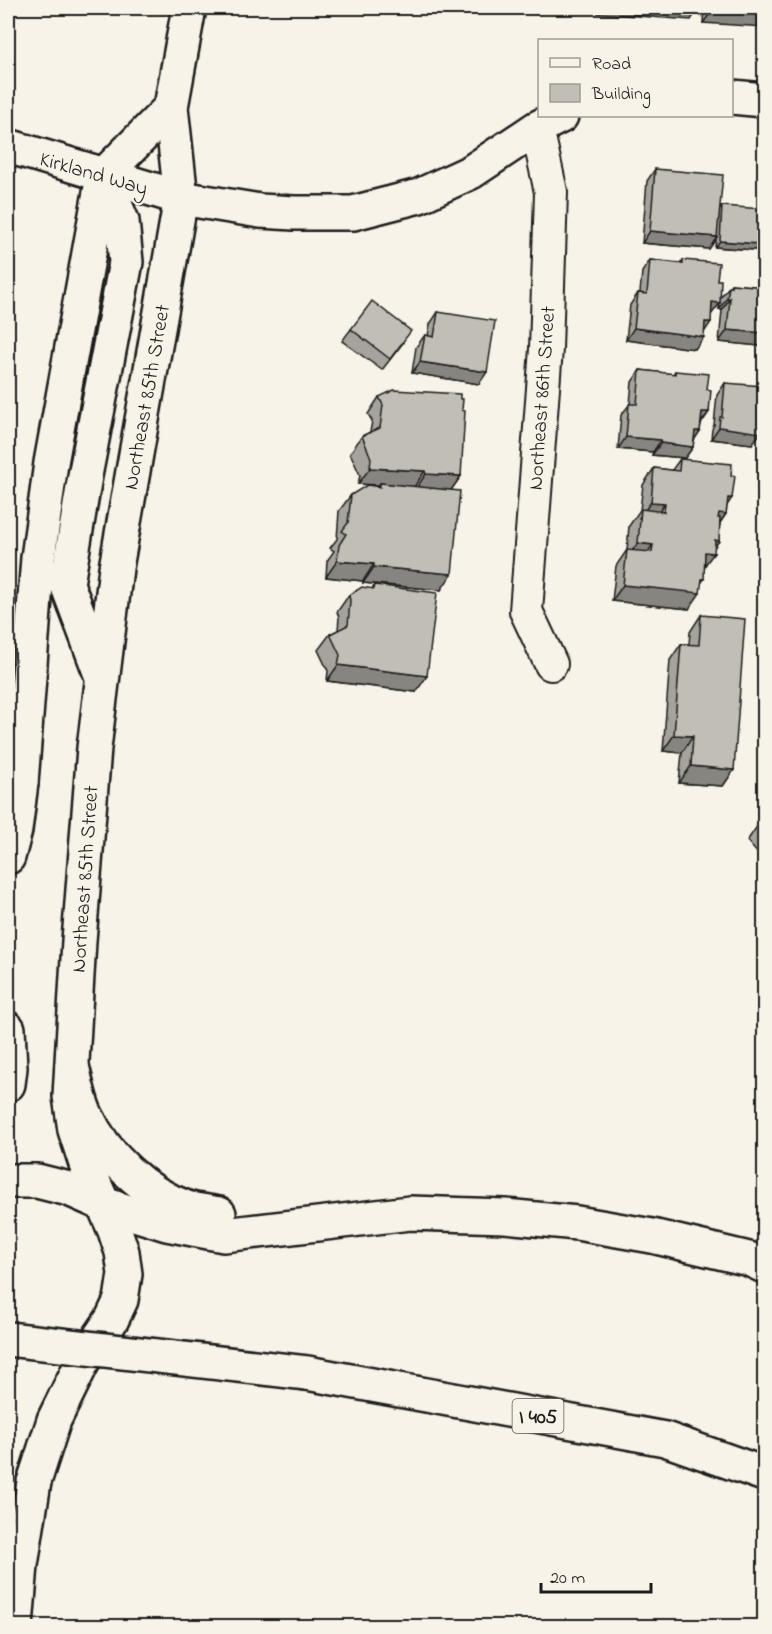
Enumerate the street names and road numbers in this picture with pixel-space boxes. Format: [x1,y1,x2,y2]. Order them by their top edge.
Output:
street label: Kirkland Way [35,145,151,207]
street label: Northeast 85th Street [117,302,179,492]
street label: Northeast 86th Street [522,305,564,491]
street label: Northeast 85th Street [64,785,107,974]
road number: I 405 [512,1399,564,1433]

